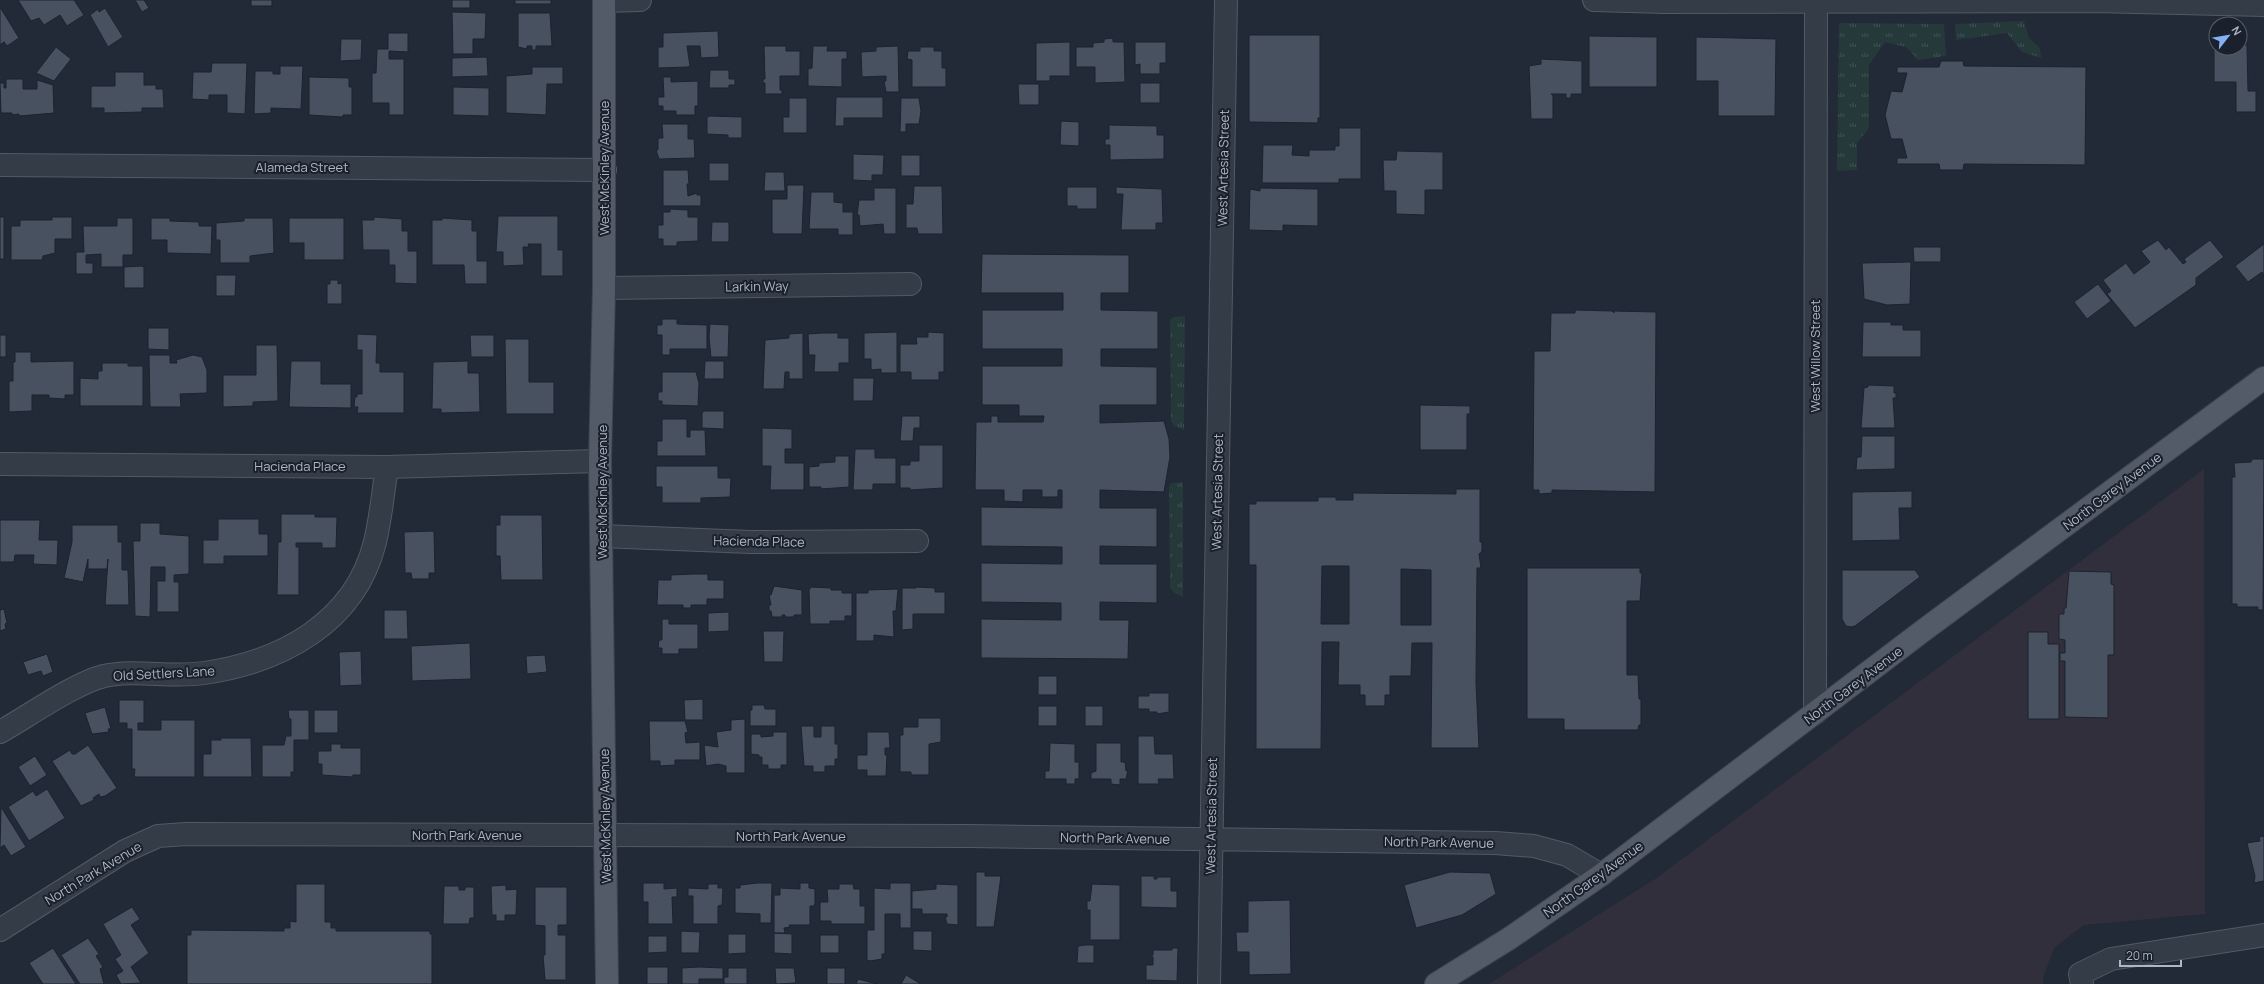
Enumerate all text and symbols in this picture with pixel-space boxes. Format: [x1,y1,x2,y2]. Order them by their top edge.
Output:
north arrow [2208,16,2248,56]
text: N [2229,23,2246,38]
street label: West McKinley Avenue [595,100,613,235]
street label: West Artesia Street [1213,109,1233,227]
street label: Alameda Street [256,158,348,176]
street label: Larkin Way [725,276,789,296]
street label: West Willow Street [1806,300,1824,412]
street label: West McKinley Avenue [593,424,611,559]
street label: West Artesia Street [1207,433,1227,551]
street label: North Garey Avenue [2059,448,2165,534]
street label: Hacienda Place [254,457,346,475]
street label: Hacienda Place [713,531,805,551]
street label: North Garey Avenue [1800,642,1906,728]
street label: Old Settlers Lane [113,661,216,685]
street label: West McKinley Avenue [595,748,615,883]
street label: West Artesia Street [1201,757,1221,875]
street label: North Park Avenue [412,826,522,844]
street label: North Park Avenue [736,827,846,845]
street label: North Park Avenue [1060,828,1170,848]
street label: North Park Avenue [1384,832,1494,852]
street label: North Garey Avenue [1539,836,1647,921]
street label: North Park Avenue [41,837,145,909]
scale bar [2120,942,2181,968]
text: 20 m [2126,947,2153,964]

